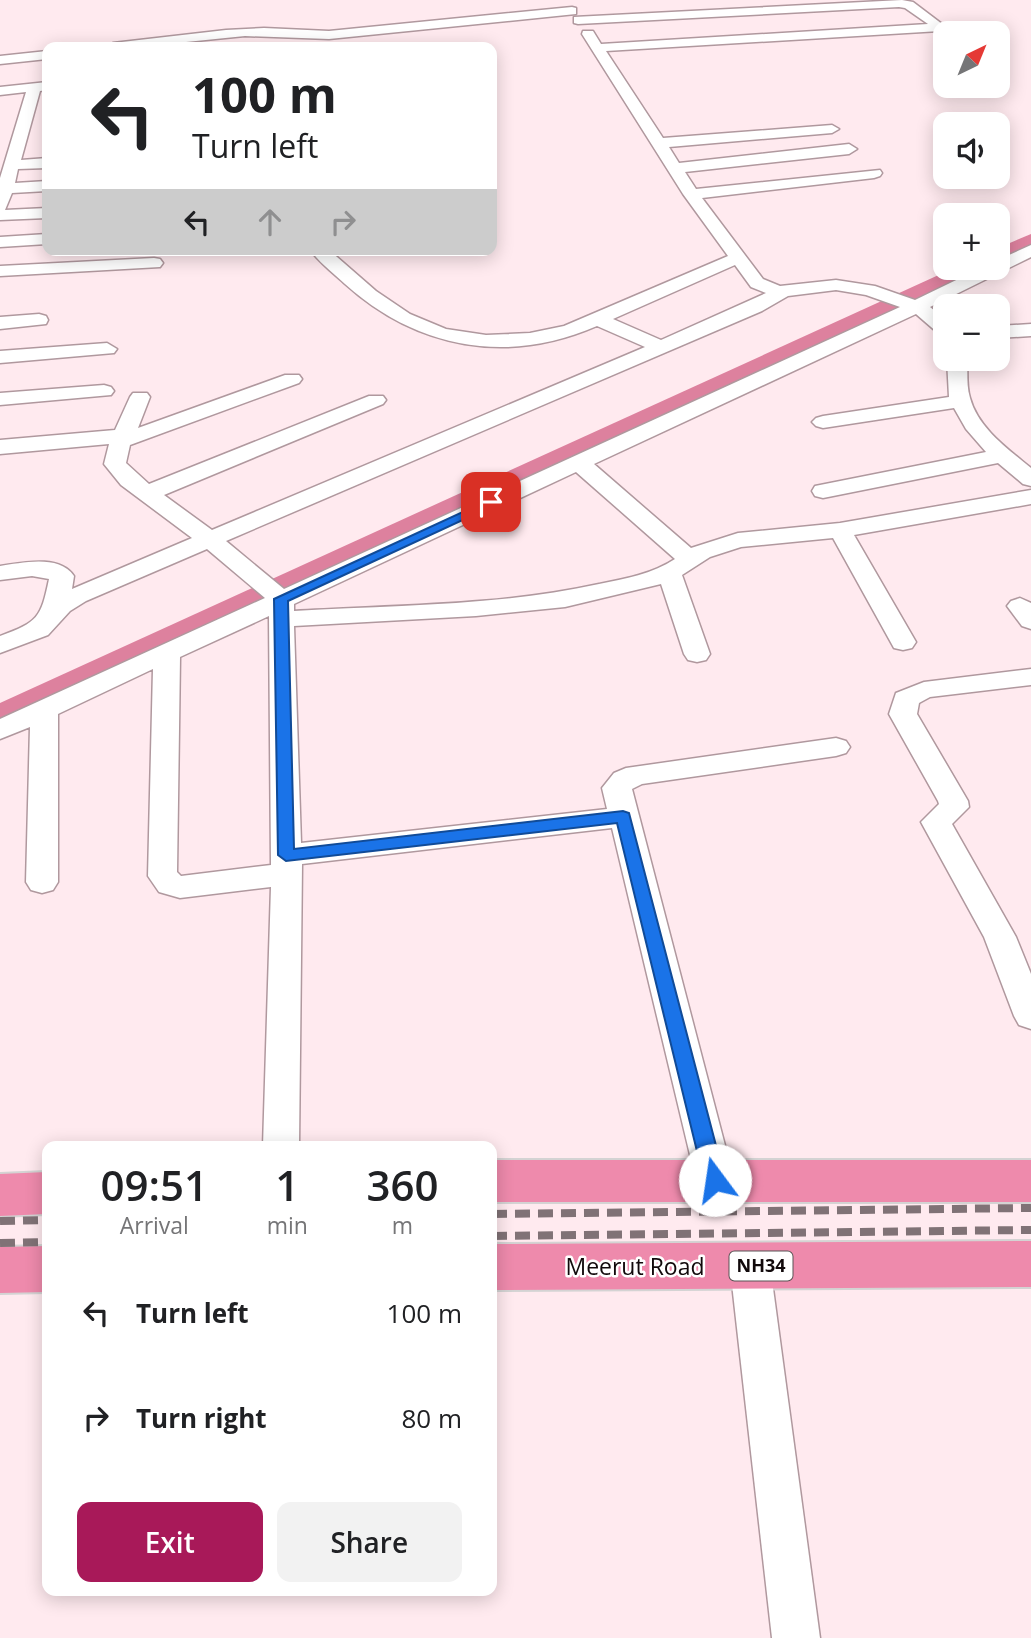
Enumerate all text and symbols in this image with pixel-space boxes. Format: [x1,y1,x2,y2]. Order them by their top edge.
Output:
north arrow [933,21,1010,98]
map controls [933,21,1010,371]
text: 100 m [192,61,337,127]
icon: left [77,70,168,161]
button: sound [933,112,1010,189]
text: Turn left [192,124,318,167]
icon: left [178,203,216,241]
icon: ahead [251,203,289,241]
icon: right [324,203,362,241]
button: + [933,203,1010,280]
button: − [933,294,1010,371]
pin [461,472,521,532]
icon: arrive [472,483,510,521]
position arrow [678,1143,752,1217]
text: 09:51 [101,1156,208,1213]
text: 1 [275,1156,299,1213]
text: 360 [366,1156,438,1213]
text: Arrival [120,1209,189,1241]
text: min [267,1209,308,1241]
text: m [392,1209,413,1241]
street label: Meerut Road [565,1250,705,1282]
road number: NH34 [730,1252,792,1280]
icon: left [77,1294,115,1332]
text: Turn left [136,1295,248,1331]
text: 100 m [387,1295,462,1331]
icon: right [77,1399,115,1437]
text: Turn right [136,1400,267,1436]
text: 80 m [401,1400,462,1436]
button: Exit [77,1502,263,1582]
button: Share [277,1502,462,1582]

